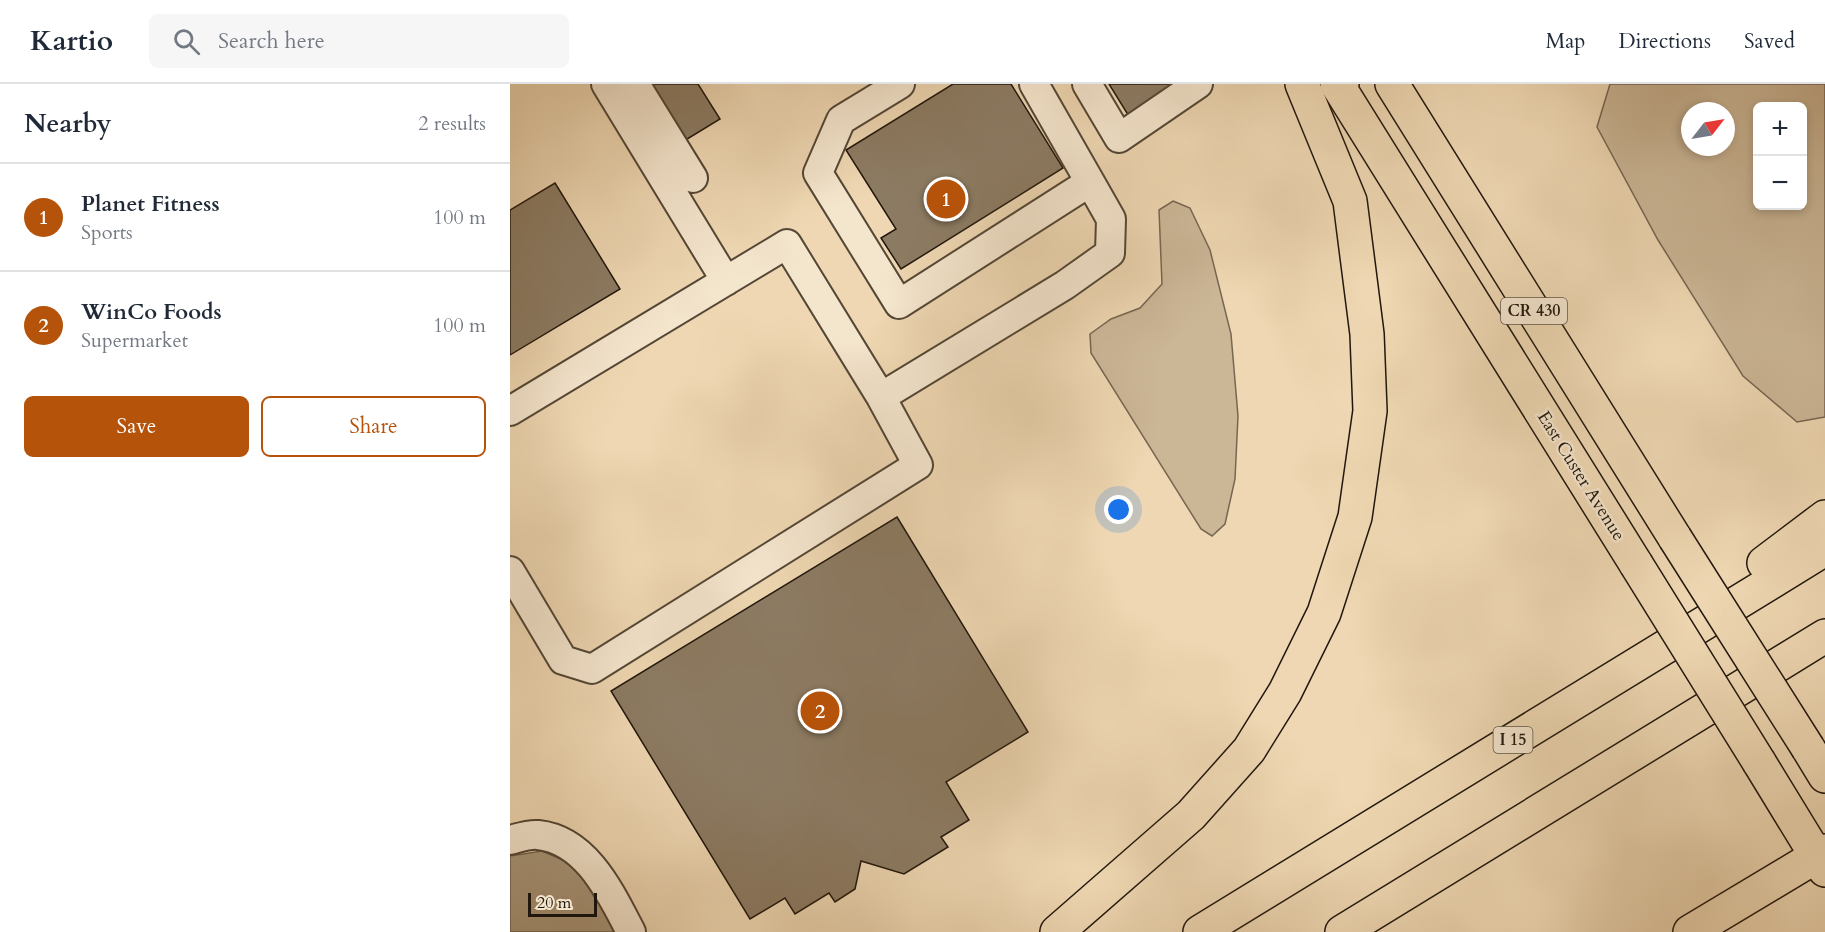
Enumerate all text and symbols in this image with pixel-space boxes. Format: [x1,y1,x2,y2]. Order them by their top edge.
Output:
search box [149,14,569,68]
text: Kartio [30,22,113,60]
icon: search [170,25,203,58]
text: Search here [218,26,325,56]
text: Map [1545,27,1585,56]
text: Directions [1618,27,1711,56]
text: Saved [1744,27,1795,56]
north arrow [1681,102,1735,156]
map controls [1753,102,1807,210]
button: + [1753,102,1807,156]
text: Nearby [24,106,112,141]
text: 2 results [418,110,486,137]
button: − [1753,156,1807,210]
pin: 1 [926,176,966,222]
text: Planet Fitness [81,189,220,219]
text: 1 [38,204,49,231]
text: 100 m [433,204,486,231]
text: Sports [81,219,133,246]
text: WinCo Foods [81,297,222,327]
road number: CR 430 [1501,298,1567,324]
text: 2 [38,312,49,339]
text: 100 m [433,312,486,339]
text: Supermarket [81,327,188,354]
button: Save [24,396,249,457]
button: Share [261,396,486,457]
street label: East Custer Avenue [1531,406,1631,546]
your location [1104,495,1133,524]
pin: 2 [800,688,840,734]
road number: I 15 [1494,727,1532,753]
scale bar [528,890,597,918]
text: 20 m [537,892,571,914]

